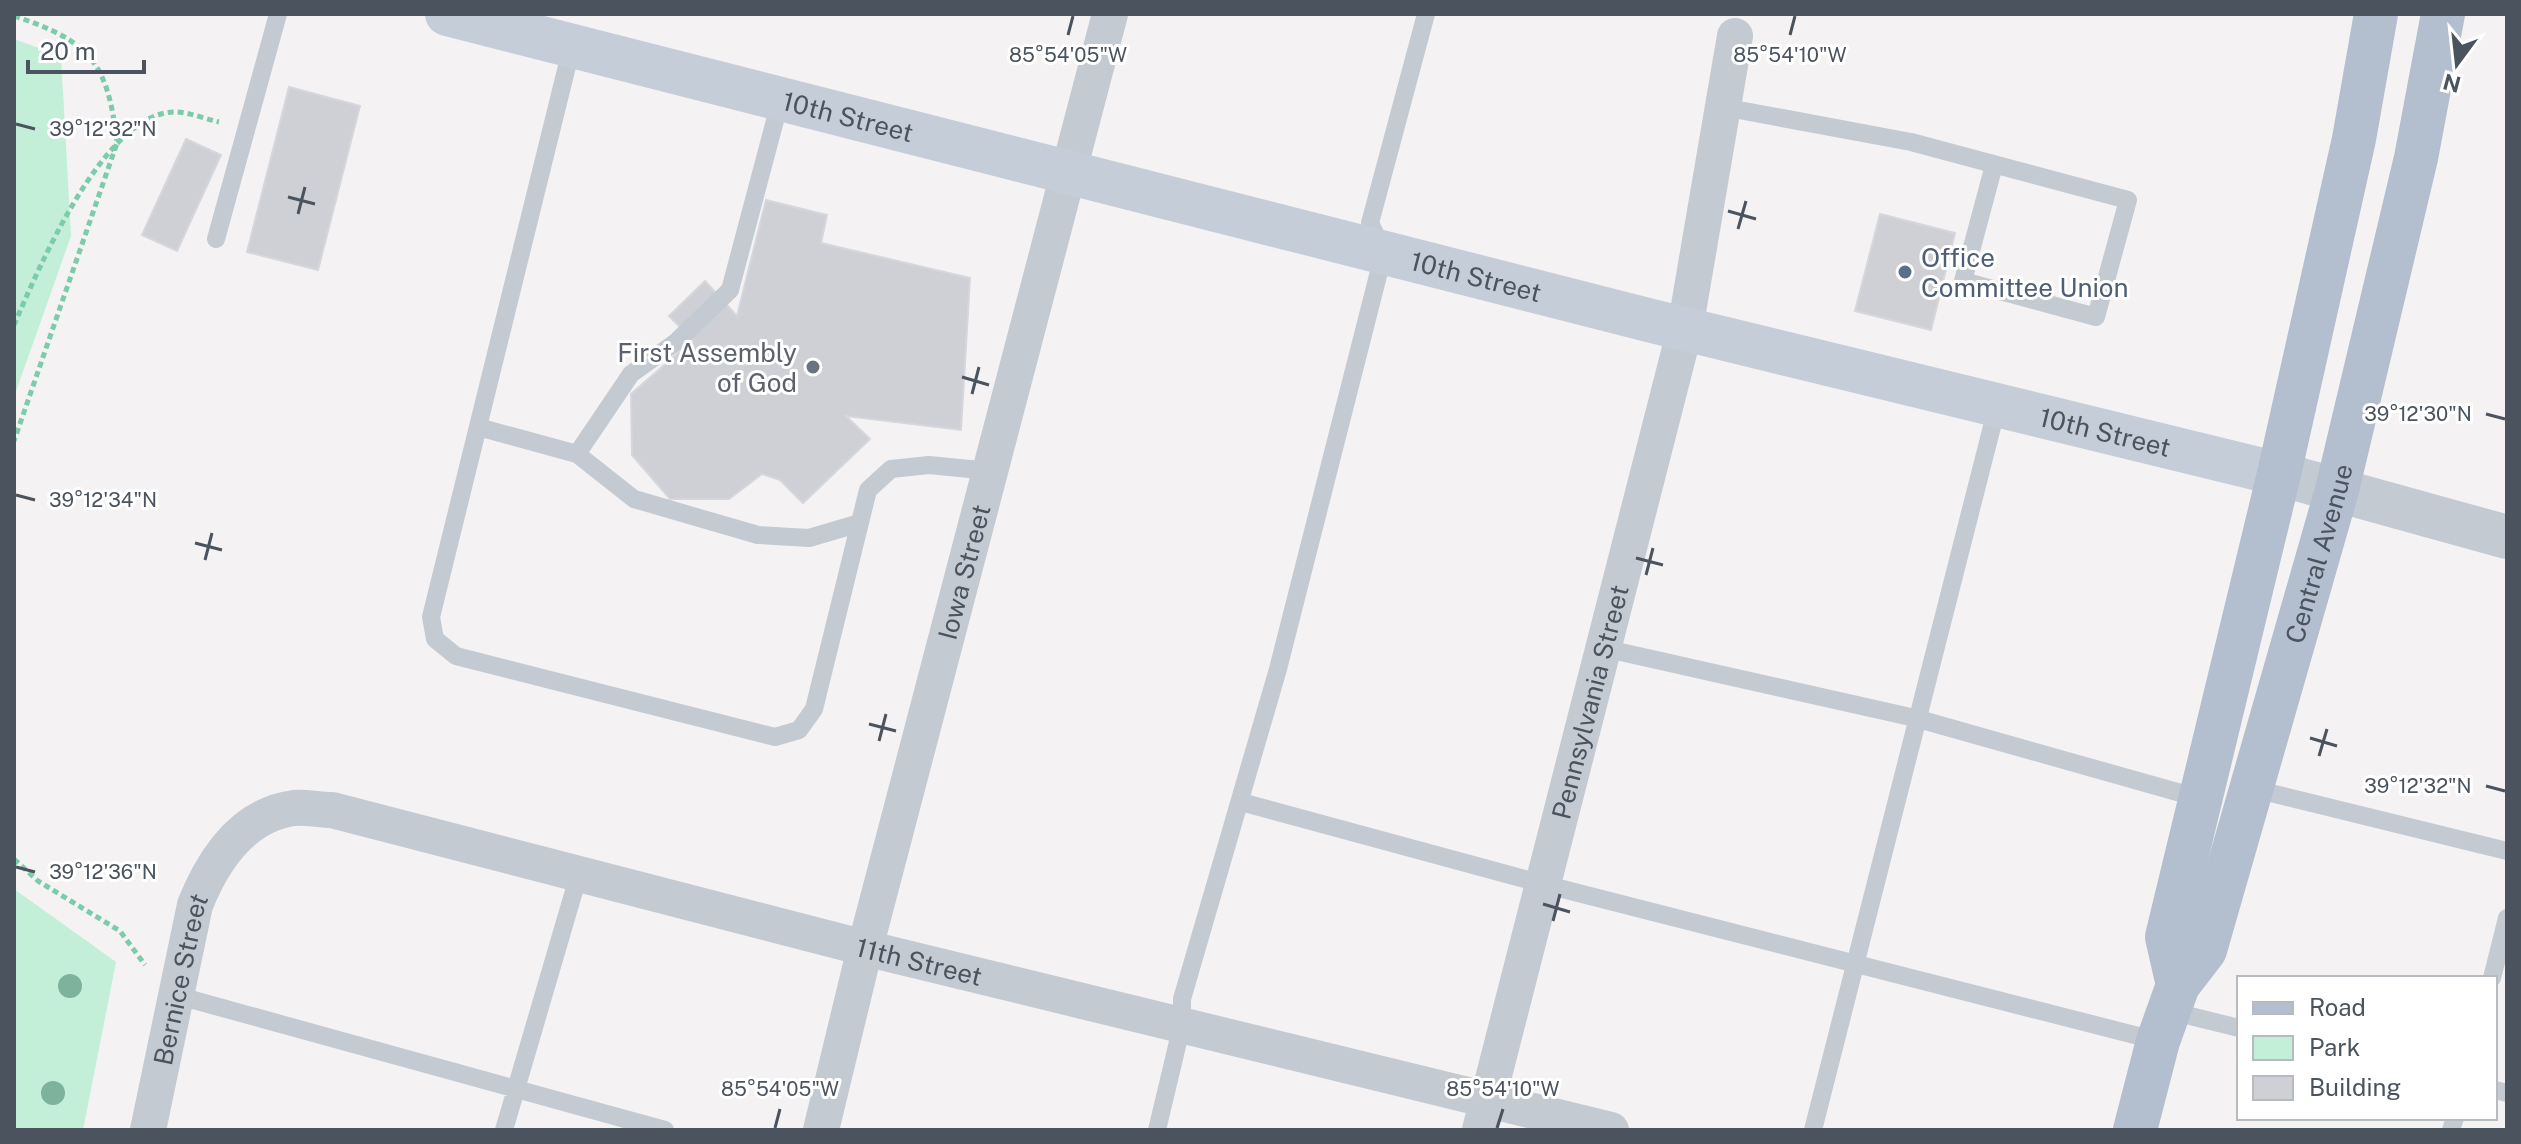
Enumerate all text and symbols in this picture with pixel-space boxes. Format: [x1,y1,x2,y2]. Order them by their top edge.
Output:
scale bar [28,24,144,74]
north arrow [2417,24,2497,104]
text: 20 m [40,37,96,65]
text: 85°54'05"W [1009,43,1127,67]
text: 85°54'10"W [1733,43,1847,67]
text: N [2440,69,2464,98]
street label: 10th Street [779,85,917,148]
text: 39°12'32"N [49,117,157,141]
place label: Office Committee Union [1921,242,2129,303]
street label: 10th Street [1407,245,1545,308]
marker: Office Committee Union [1896,263,1914,281]
place label: First Assembly of God [617,337,797,398]
marker: First Assembly of God [804,358,822,376]
street label: 10th Street [2036,401,2174,463]
text: 39°12'30"N [2364,402,2472,426]
street label: Central Avenue [2278,461,2358,647]
text: 39°12'34"N [49,488,157,512]
street label: Iowa Street [931,501,996,643]
street label: Pennsylvania Street [1545,581,1634,822]
text: 39°12'32"N [2364,774,2472,798]
text: 39°12'36"N [49,860,157,884]
street label: Bernice Street [146,888,214,1068]
street label: 11th Street [853,931,985,992]
legend [2237,976,2497,1120]
text: Road [2309,993,2366,1021]
text: Park [2309,1033,2360,1061]
text: Building [2309,1073,2401,1101]
text: 85°54'05"W [721,1077,839,1101]
text: 85°54'10"W [1446,1077,1560,1101]

